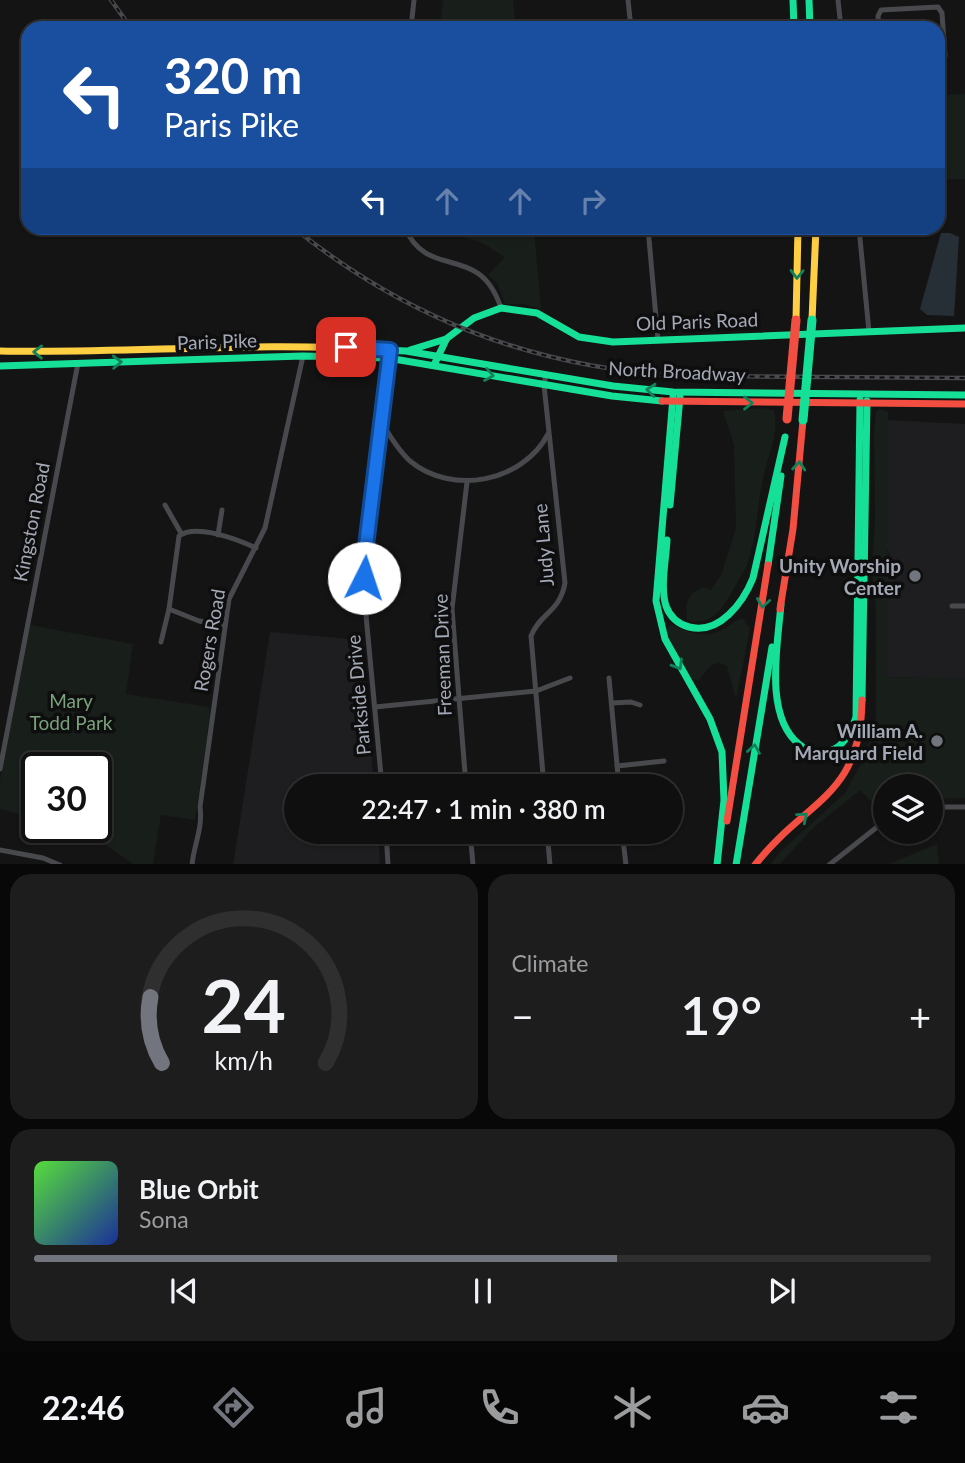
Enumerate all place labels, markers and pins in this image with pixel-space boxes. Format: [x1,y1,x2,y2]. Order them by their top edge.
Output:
pin [316,317,376,377]
place label: Unity Worship Center [779,554,902,599]
marker: Unity Worship Center [907,568,923,584]
place label: William A. Marquard Field [794,719,923,764]
marker: William A. Marquard Field [929,733,945,749]

